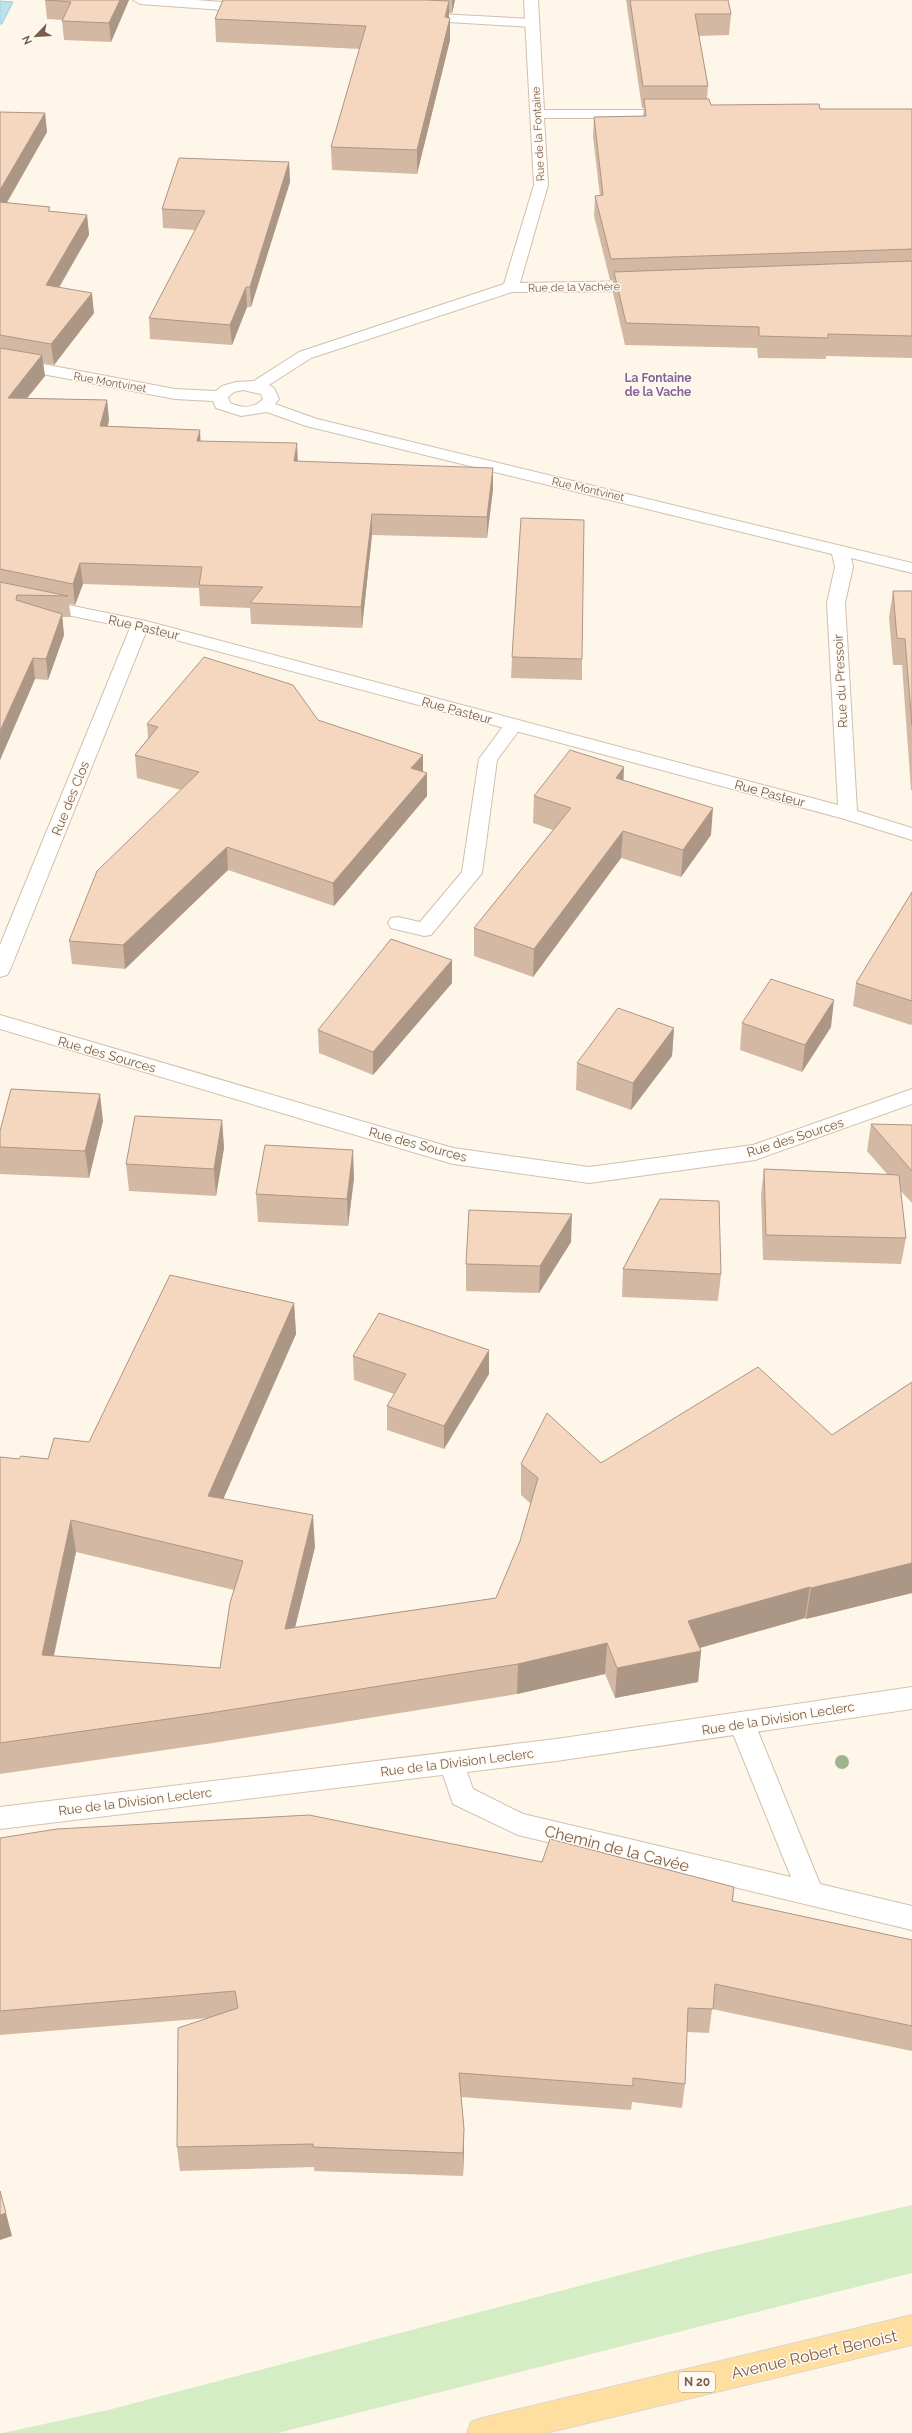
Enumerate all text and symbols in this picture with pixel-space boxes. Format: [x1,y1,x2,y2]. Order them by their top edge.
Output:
north arrow [16,16,56,56]
text: N [20,33,35,47]
street label: Rue de la Fontaine [530,86,547,182]
street label: Rue de la Vachère [528,280,621,295]
street label: Rue Montvinet [72,370,148,395]
district label: La Fontaine de la Vache [625,371,691,399]
street label: Rue Montvinet [550,475,626,504]
street label: Rue Pasteur [107,612,181,643]
street label: Rue du Pressoir [831,633,850,728]
street label: Rue Pasteur [420,694,494,727]
street label: Rue des Clos [49,759,92,838]
street label: Rue Pasteur [733,777,807,810]
street label: Rue des Sources [56,1033,158,1076]
street label: Rue des Sources [745,1115,846,1160]
street label: Rue des Sources [367,1124,469,1165]
street label: Rue de la Division Leclerc [701,1699,856,1738]
street label: Rue de la Division Leclerc [379,1746,535,1779]
street label: Rue de la Division Leclerc [57,1785,213,1818]
street label: Chemin de la Cavée [543,1821,691,1876]
street label: Avenue Robert Benoist [729,2326,900,2383]
road number: N 20 [679,2372,715,2392]

